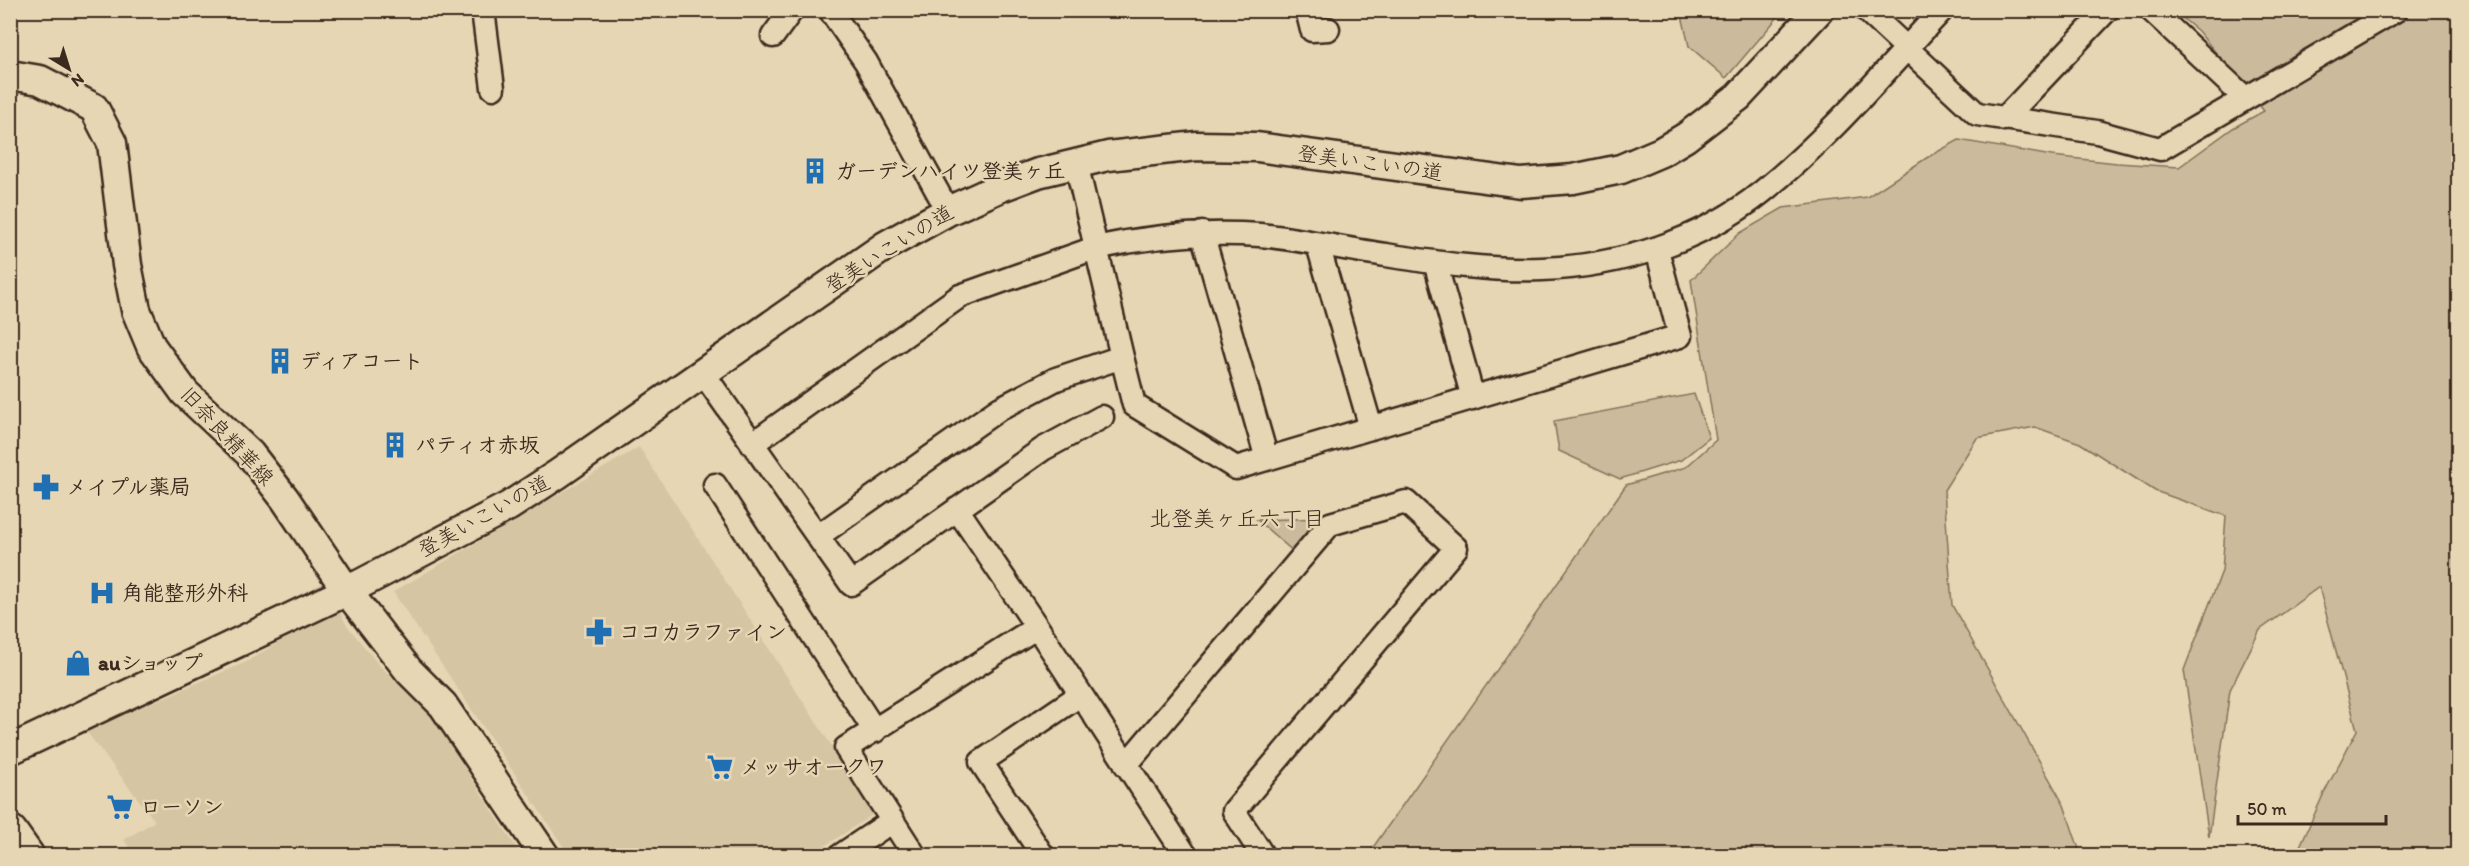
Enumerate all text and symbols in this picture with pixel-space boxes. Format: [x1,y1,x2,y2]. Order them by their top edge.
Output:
north arrow [39,39,99,99]
text: N [68,70,88,91]
street label: 登美いこいの道 [1296,140,1445,185]
building icon: ガーデンハイツ登美ヶ丘 [800,156,830,186]
place label: ガーデンハイツ登美ヶ丘 [835,158,1065,183]
street label: 登美いこいの道 [820,199,958,298]
building icon: ディアコート [265,346,295,376]
place label: ディアコート [300,348,423,373]
street label: 旧奈良精華線 [175,381,279,490]
building icon: パティオ赤坂 [380,430,410,460]
place label: パティオ赤坂 [415,432,540,457]
street label: 登美いこいの道 [413,469,554,562]
pharmacy icon: メイプル薬局 [31,472,61,502]
place label: メイプル薬局 [66,474,191,499]
district label: 北登美ヶ丘六丁目 [1149,505,1325,532]
hospital icon: 角能整形外科 [87,578,117,608]
place label: 角能整形外科 [122,580,248,605]
pharmacy icon: ココカラファイン [584,617,614,647]
place label: ココカラファイン [619,619,787,644]
shop icon: auショップ [63,648,93,678]
place label: auショップ [98,650,203,675]
supermarket icon: メッサオークワ [705,752,735,782]
place label: メッサオークワ [740,754,887,779]
scale bar [2238,788,2386,826]
supermarket icon: ローソン [105,792,135,822]
place label: ローソン [140,794,224,819]
text: 50 m [2247,798,2287,820]

